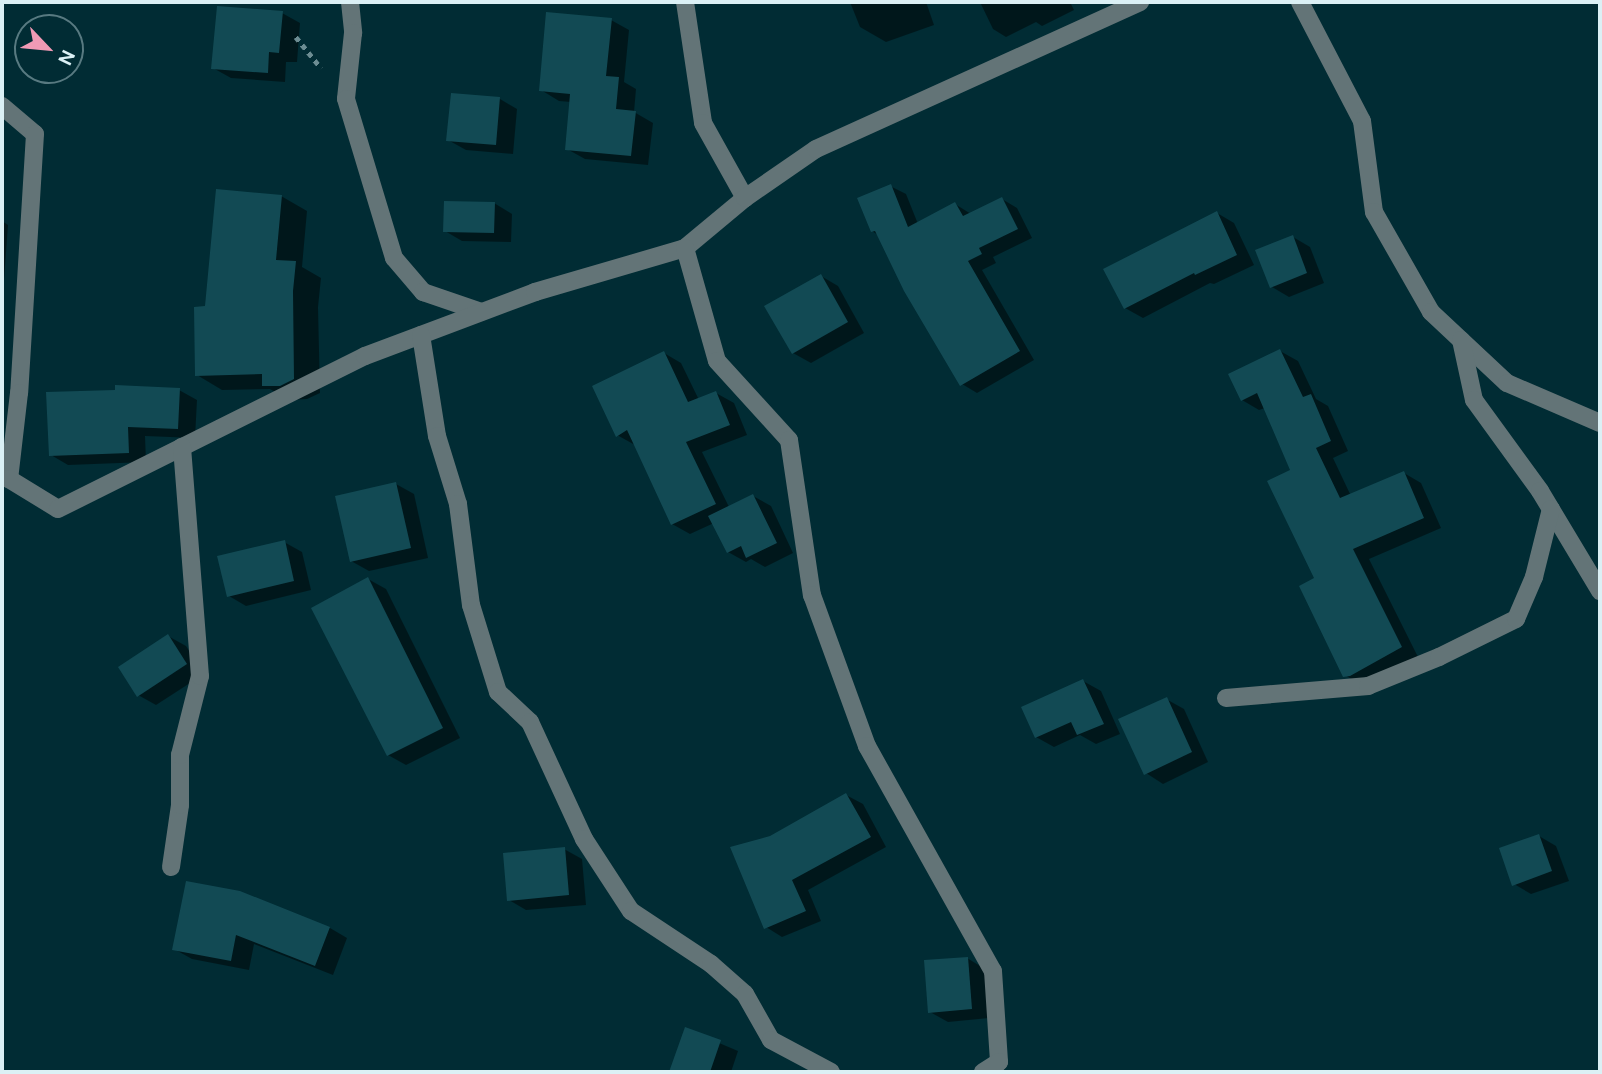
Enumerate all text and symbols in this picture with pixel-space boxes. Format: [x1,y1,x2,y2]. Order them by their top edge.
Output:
north arrow [14,14,84,84]
text: N [52,46,81,69]

